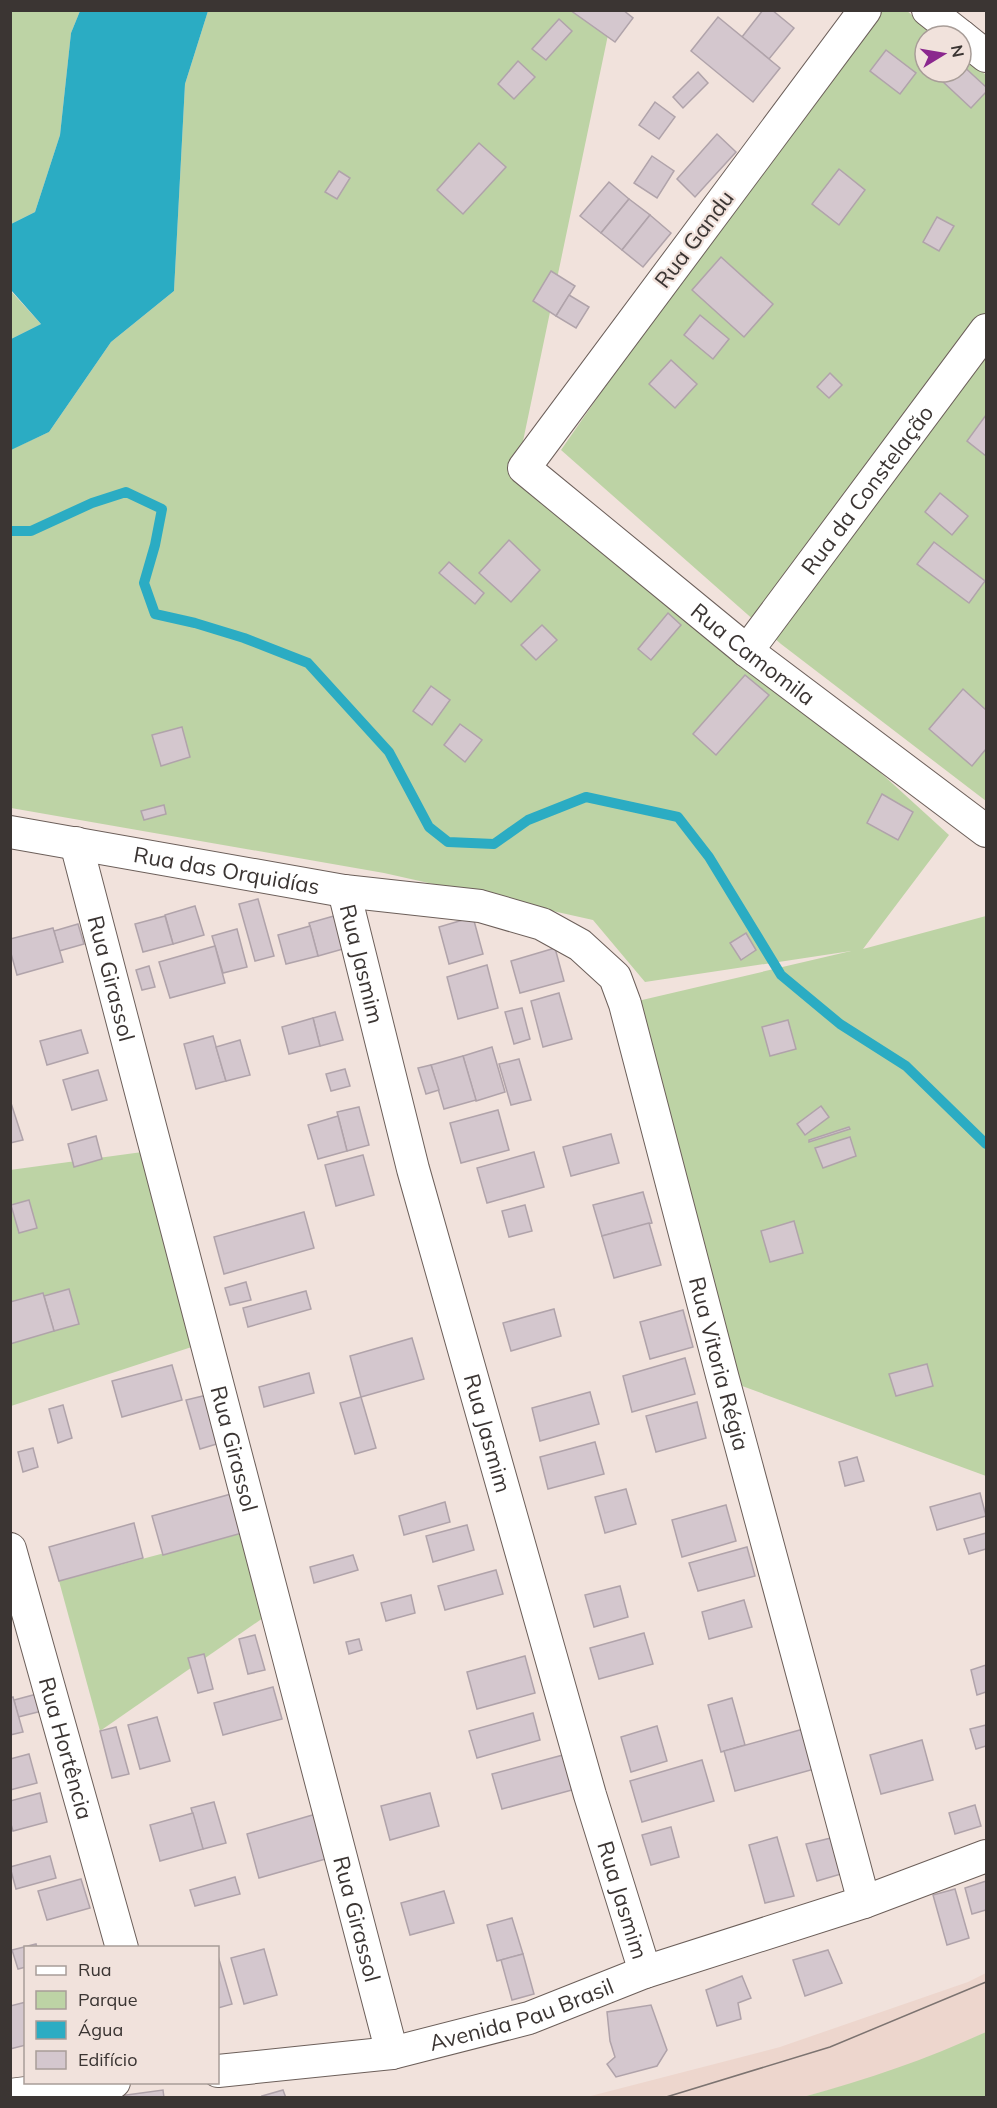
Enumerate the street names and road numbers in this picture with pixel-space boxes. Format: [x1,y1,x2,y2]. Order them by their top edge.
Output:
street label: Rua Gandu [648,185,740,293]
street label: Rua da Constelação [795,399,939,580]
street label: Rua Camomila [685,597,820,711]
street label: Rua das Orquidías [131,840,322,900]
street label: Rua Jasmim [334,901,390,1026]
street label: Rua Girassol [82,913,141,1044]
street label: Rua Vitoria Régia [683,1274,756,1454]
street label: Rua Jasmim [458,1371,518,1496]
street label: Rua Girassol [204,1383,264,1515]
street label: Rua Hortência [33,1674,99,1823]
street label: Rua Jasmim [591,1838,654,1963]
street label: Rua Girassol [327,1853,387,1985]
street label: Avenida Pau Brasil [426,1972,618,2057]

